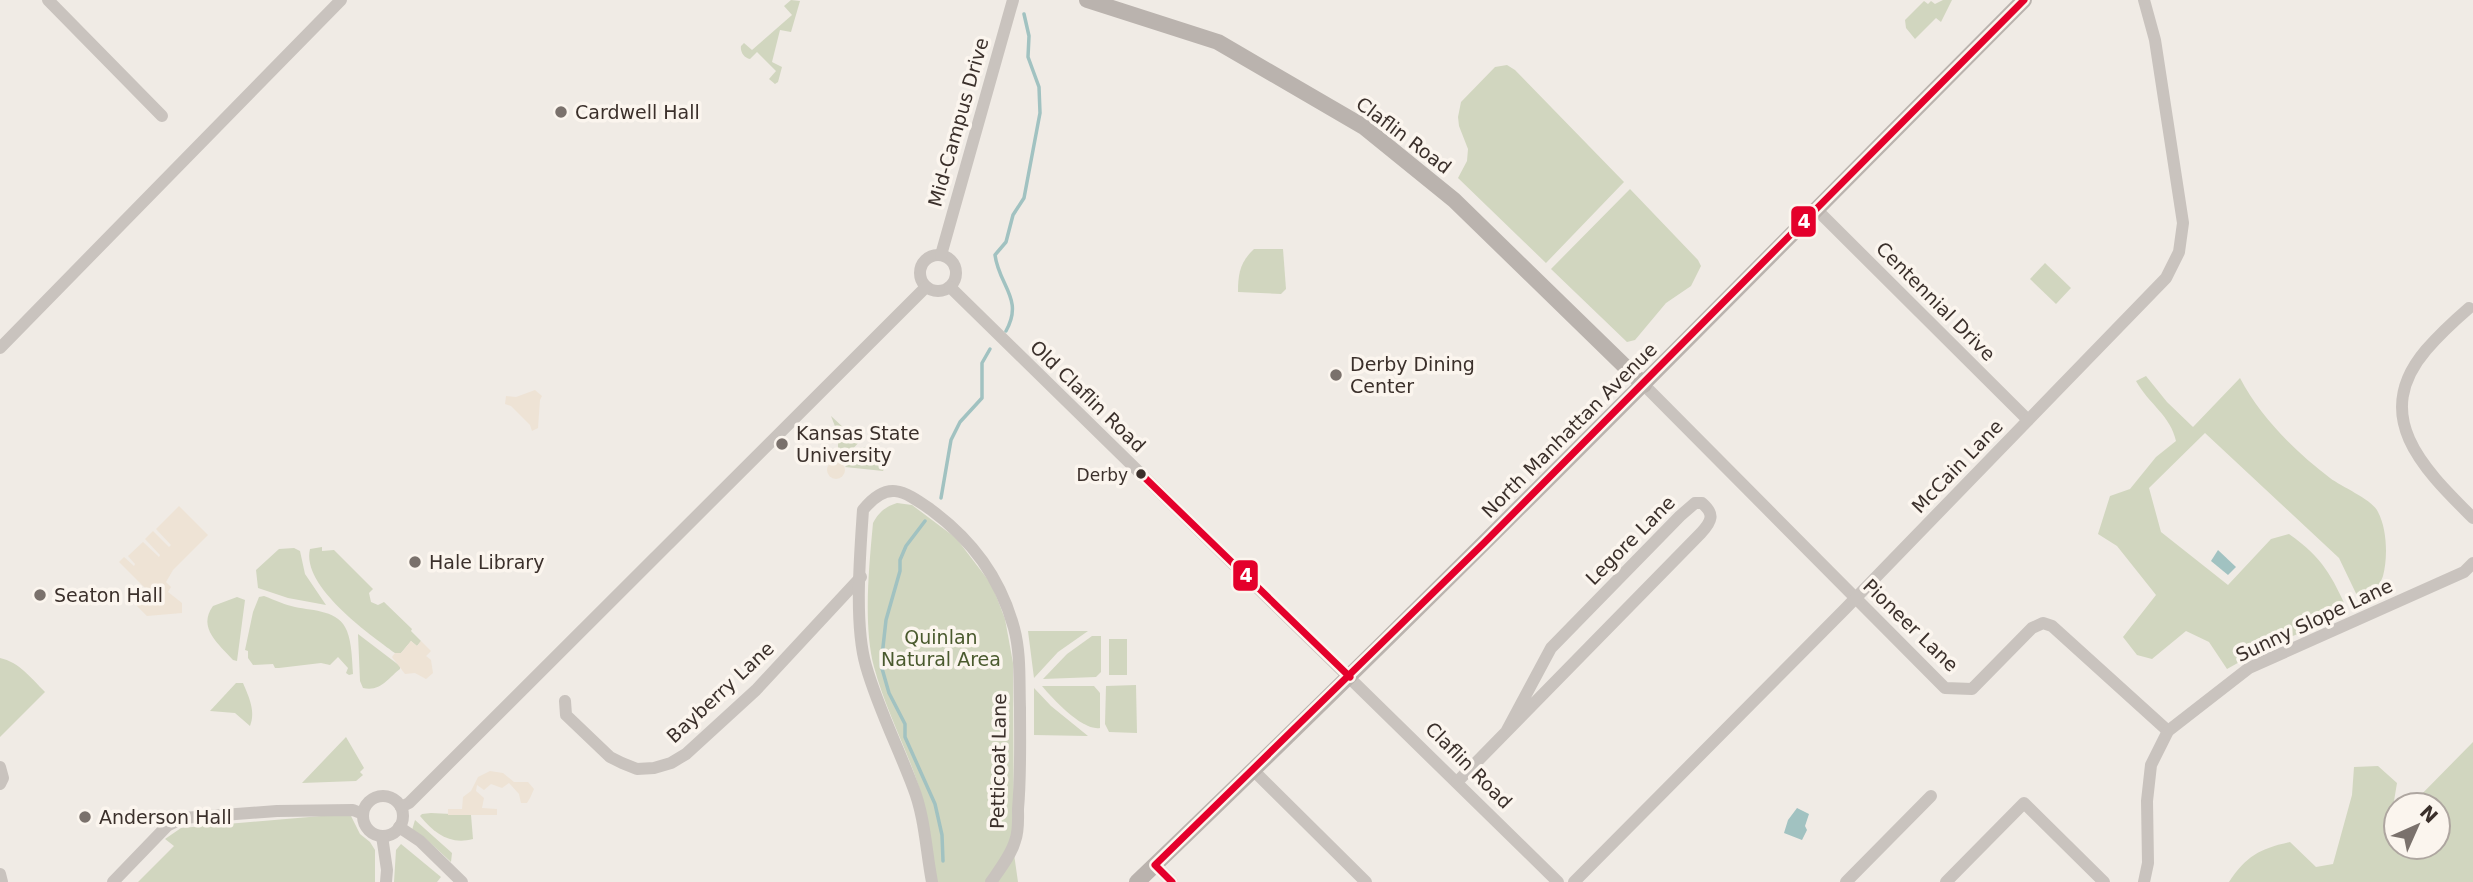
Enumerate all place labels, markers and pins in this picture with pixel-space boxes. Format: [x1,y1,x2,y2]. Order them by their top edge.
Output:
place label: Cardwell Hall [575,101,700,123]
marker: Cardwell Hall [553,104,569,120]
place label: Derby Dining Center [1350,353,1475,397]
marker: Derby Dining Center [1328,367,1344,383]
place label: Kansas State University [796,422,920,466]
marker: Kansas State University [774,436,790,452]
place label: Derby [1077,465,1128,485]
marker: Derby [1134,467,1148,481]
place label: Hale Library [429,551,544,573]
marker: Hale Library [407,554,423,570]
place label: Seaton Hall [54,584,163,606]
marker: Seaton Hall [32,587,48,603]
place label: Anderson Hall [99,806,232,828]
marker: Anderson Hall [77,809,93,825]

